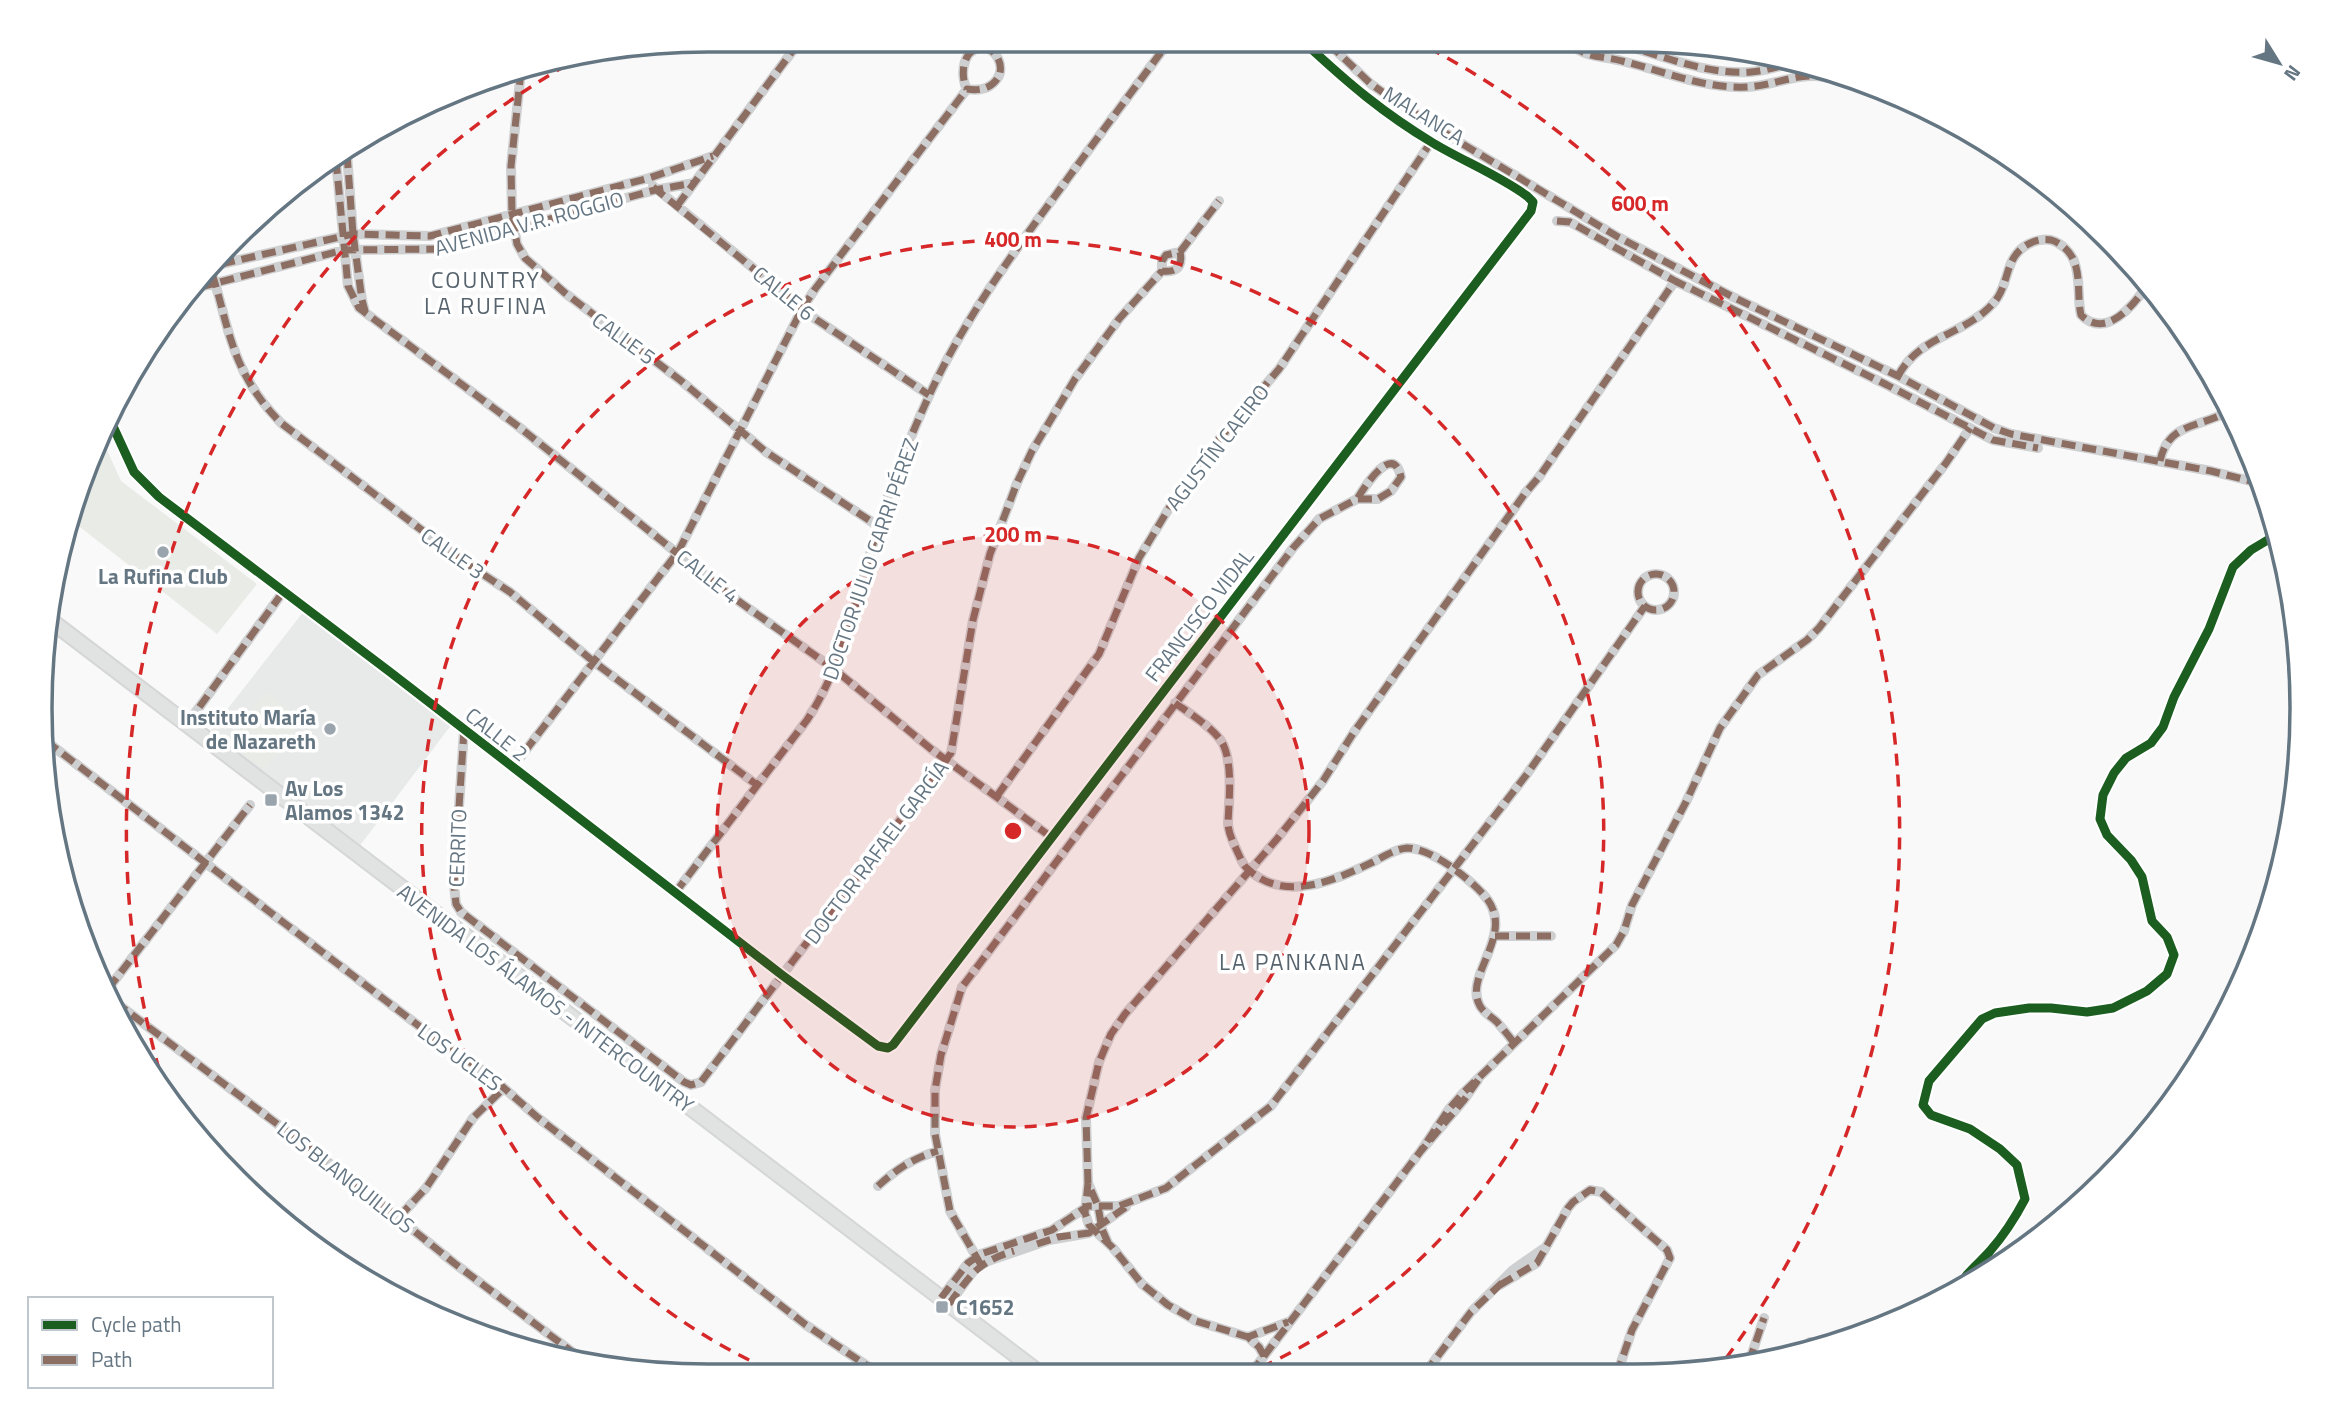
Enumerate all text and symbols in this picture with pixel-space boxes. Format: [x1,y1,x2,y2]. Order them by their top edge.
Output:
north arrow [2244,28,2314,98]
text: N [2277,60,2309,88]
street label: MALANCA [1377,77,1471,153]
street label: AVENIDA V.R. ROGGIO [431,182,627,264]
text: 600 m [1611,187,1669,219]
text: 400 m [984,223,1042,255]
street label: CALLE 6 [746,258,822,328]
district label: COUNTRY LA RUFINA [424,262,548,323]
street label: CALLE 5 [585,304,663,372]
street label: AGUSTÍN CAEIRO [1157,377,1277,517]
street label: DOCTOR JULIO CARRI PÉREZ [814,434,926,684]
text: 200 m [984,518,1042,550]
street label: CALLE 3 [414,519,492,587]
street label: CALLE 4 [670,541,746,611]
street label: FRANCISCO VIDAL [1137,542,1261,688]
marker: La Rufina Club [155,544,171,560]
place label: La Rufina Club [98,560,228,592]
street label: CALLE 2 [459,699,535,769]
place label: Instituto María de Nazareth [180,701,316,757]
marker: Instituto María de Nazareth [322,721,338,737]
street label: DOCTOR RAFAEL GARCÍA [796,753,956,951]
place label: Av Los Alamos 1342 [285,772,404,828]
marker: Av Los Alamos 1342 [263,792,279,808]
street label: CERRITO [440,808,474,888]
centre of rings [1001,819,1025,843]
street label: AVENIDA LOS ÁLAMOS - INTERCOUNTRY [391,876,702,1121]
district label: LA PANKANA [1219,944,1367,979]
street label: LOS UCLES [411,1015,509,1099]
street label: LOS BLANQUILLOS [270,1113,422,1241]
place label: C1652 [956,1291,1014,1323]
legend [28,1297,273,1388]
marker: C1652 [934,1299,950,1315]
text: Cycle path [91,1308,182,1340]
text: Path [91,1343,133,1375]

